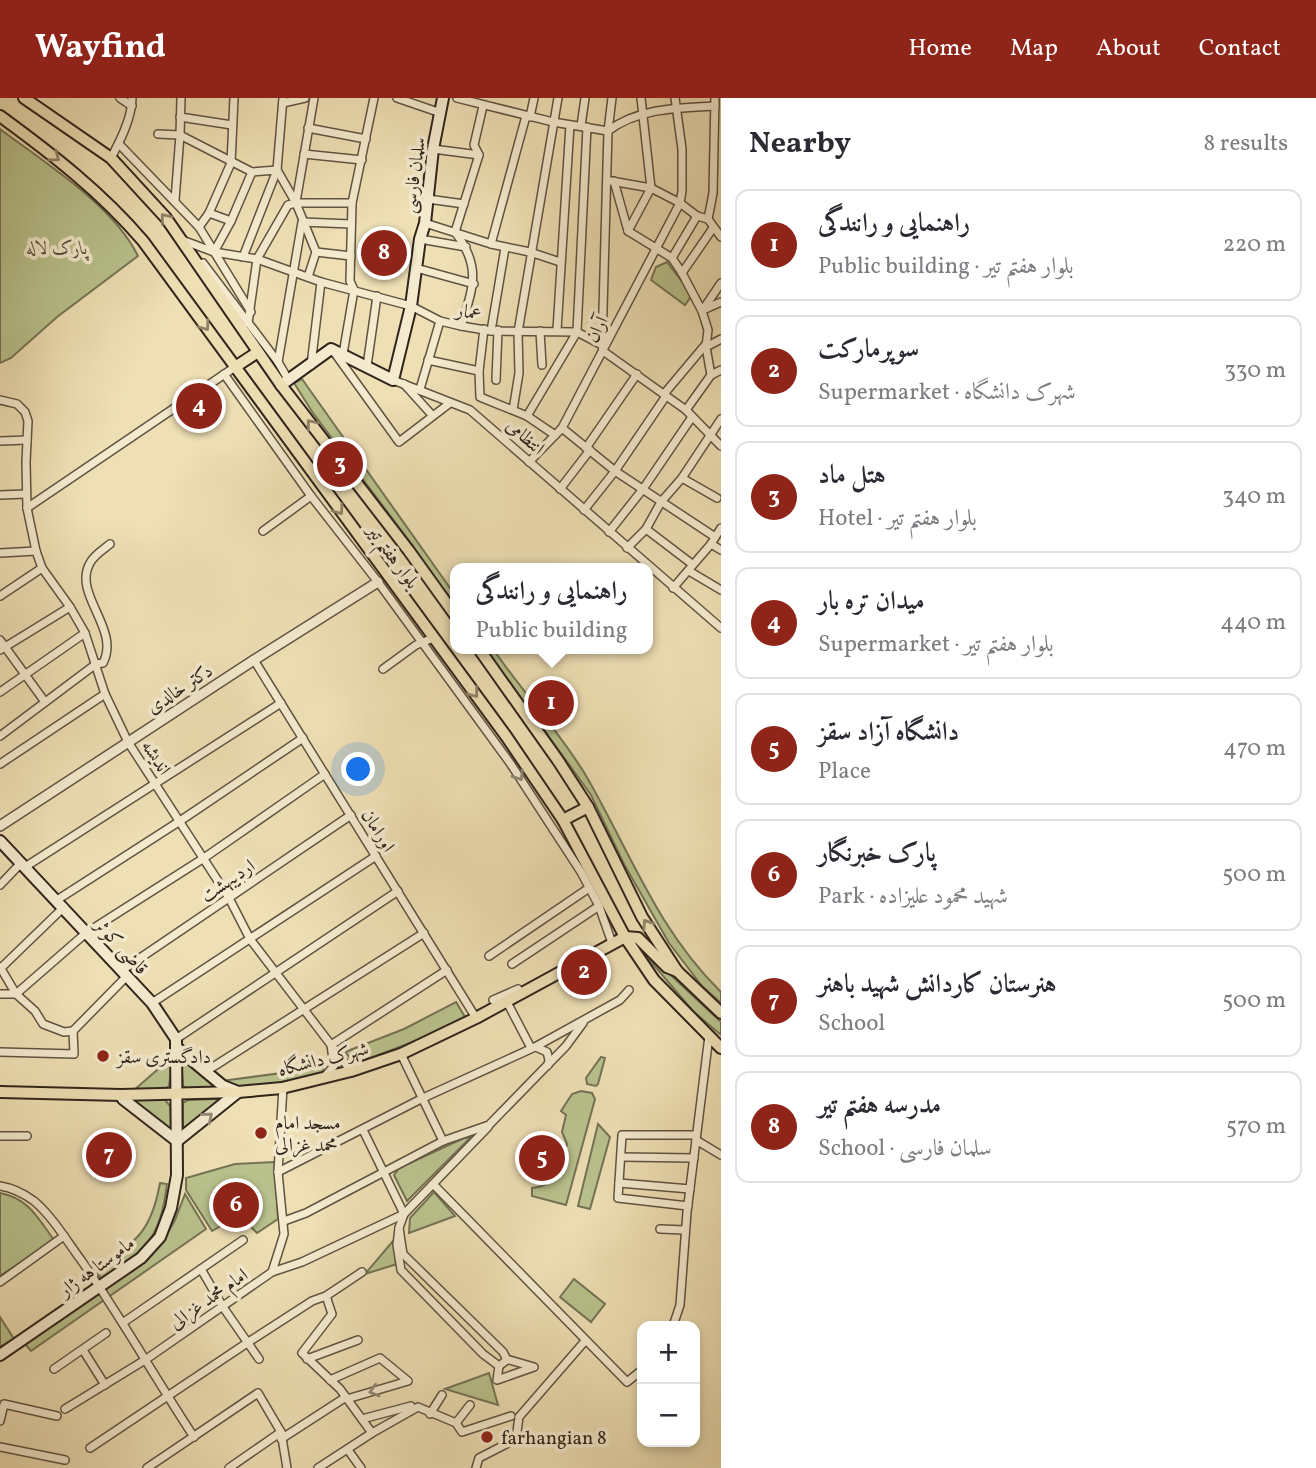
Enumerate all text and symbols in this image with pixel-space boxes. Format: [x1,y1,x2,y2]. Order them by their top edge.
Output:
text: Wayfind [35,26,166,72]
text: Home [908,32,972,66]
text: Map [1010,32,1058,66]
text: About [1096,32,1161,66]
text: Contact [1199,32,1281,66]
text: Nearby [749,123,851,165]
text: 8 results [1204,128,1288,160]
street label: سلمان فارسی [397,136,433,215]
one-way arrow [47,149,60,161]
text: راهنمایی و رانندگی [818,206,970,242]
one-way arrow [161,214,173,227]
pin: 8 [361,227,407,279]
text: 1 [769,229,779,261]
text: 220 m [1223,229,1286,261]
park label: پارک لاله [26,236,89,262]
text: Public building · بلوار هفتم تیر [818,251,1074,283]
street label: عمار [452,297,484,328]
street label: آران [580,310,616,348]
one-way arrow [197,318,209,331]
text: سوپرمارکت [818,332,919,368]
text: 2 [768,355,780,387]
text: 330 m [1224,355,1286,387]
text: Supermarket · شهرک دانشگاه [818,377,1076,409]
pin: 4 [176,380,222,432]
street label: انتظامی [500,413,550,462]
one-way arrow [306,419,319,431]
pin: 3 [317,438,363,490]
text: هتل ماد [818,458,886,494]
text: 3 [768,481,780,513]
text: 340 m [1222,481,1286,513]
one-way arrow [331,502,343,515]
text: Hotel · بلوار هفتم تیر [818,503,977,535]
street label: بلوار هفتم تیر [355,518,425,598]
popup [450,563,653,654]
text: راهنمایی و رانندگی [475,574,628,610]
text: میدان تره بار [818,584,925,620]
text: 4 [767,607,781,639]
text: 440 m [1220,607,1286,639]
text: Public building [475,615,628,647]
text: Supermarket · بلوار هفتم تیر [818,629,1054,661]
street label: دکتر خالدی [142,659,218,721]
pin: 1 [528,677,574,729]
one-way arrow [466,685,478,698]
text: دانشگاه آزاد سقز [818,715,959,751]
text: 5 [768,733,780,765]
text: 470 m [1223,733,1286,765]
street label: اندیشه [134,735,176,781]
your location [341,752,375,786]
text: Place [818,756,871,788]
one-way arrow [510,768,523,781]
street label: اورامان [354,805,401,857]
text: پارک خبرنگار [818,836,936,872]
street label: اردیبهشت [196,854,261,909]
text: 6 [768,859,780,891]
text: 500 m [1222,859,1286,891]
text: Park · شهید محمود علیزاده [818,881,1008,913]
street label: قاضی کوثر [86,912,153,981]
one-way arrow [642,919,655,932]
pin: 2 [561,946,607,998]
text: هنرستان کاردانش شهید باهنر [818,967,1057,1003]
text: 7 [769,985,780,1017]
text: 500 m [1222,985,1286,1017]
text: School [818,1008,885,1040]
street label: شهرک دانشگاه [275,1035,371,1084]
place label: دادگستری سقز [115,1045,211,1071]
marker: دادگستری سقز [95,1048,111,1064]
text: مدرسه هفتم تیر [818,1088,941,1124]
place label: مسجد امام محمد غزالی [275,1111,341,1159]
text: 8 [768,1111,780,1143]
text: 570 m [1226,1111,1286,1143]
one-way arrow [200,1112,212,1125]
marker: مسجد امام محمد غزالی [253,1125,269,1141]
pin: 7 [86,1129,132,1181]
pin: 5 [519,1132,565,1184]
text: School · سلمان فارسی [818,1133,992,1165]
pin: 6 [213,1179,259,1231]
street label: ماموستا هه ژار [52,1231,140,1305]
street label: امام محمد غزالی [165,1263,255,1338]
map controls [637,1321,700,1447]
button: + [637,1321,700,1384]
one-way arrow [368,1383,380,1398]
button: − [637,1384,700,1447]
place label: farhangian 8 [501,1426,607,1452]
marker: farhangian 8 [479,1429,495,1445]

